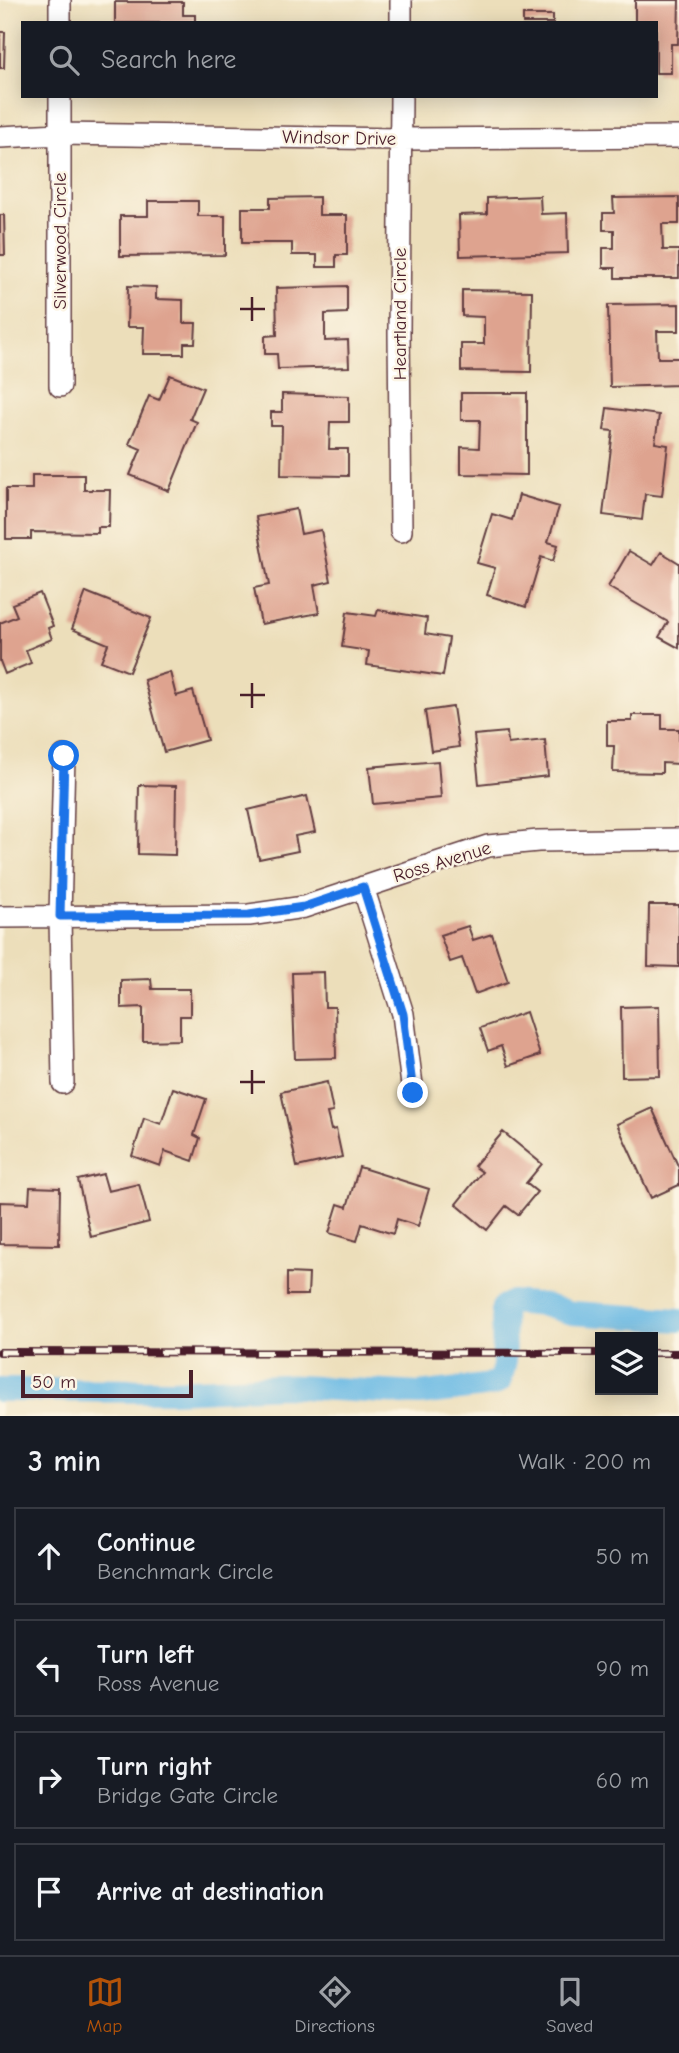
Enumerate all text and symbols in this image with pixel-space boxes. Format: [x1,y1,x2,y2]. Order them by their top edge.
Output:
search box [21,21,658,98]
icon: search [45,41,83,79]
text: Search here [101,45,236,75]
street label: Windsor Drive [282,126,396,150]
street label: Silverwood Circle [49,173,71,309]
street label: Heartland Circle [389,248,411,380]
route start [48,740,79,771]
street label: Ross Avenue [390,837,494,887]
route end [397,1077,428,1108]
map controls [595,1332,658,1395]
button: layers [595,1332,658,1395]
scale bar [21,1367,192,1399]
text: 50 m [32,1371,76,1393]
text: 3 min [28,1444,101,1479]
text: Walk · 200 m [518,1448,651,1475]
text: Continue [97,1528,195,1558]
icon: ahead [30,1537,68,1575]
text: 50 m [596,1543,649,1570]
text: Benchmark Circle [97,1558,273,1585]
text: Turn left [97,1640,194,1670]
icon: left [30,1649,68,1687]
text: 90 m [596,1655,649,1682]
text: Ross Avenue [97,1670,219,1697]
text: Turn right [97,1752,211,1782]
icon: right [30,1761,68,1799]
text: 60 m [596,1767,649,1794]
text: Bridge Gate Circle [97,1782,278,1809]
icon: arrive [30,1873,68,1911]
text: Arrive at destination [97,1877,324,1907]
tab: Map [86,1973,124,2037]
tab: Directions [295,1973,375,2037]
tab: Saved [546,1973,593,2037]

